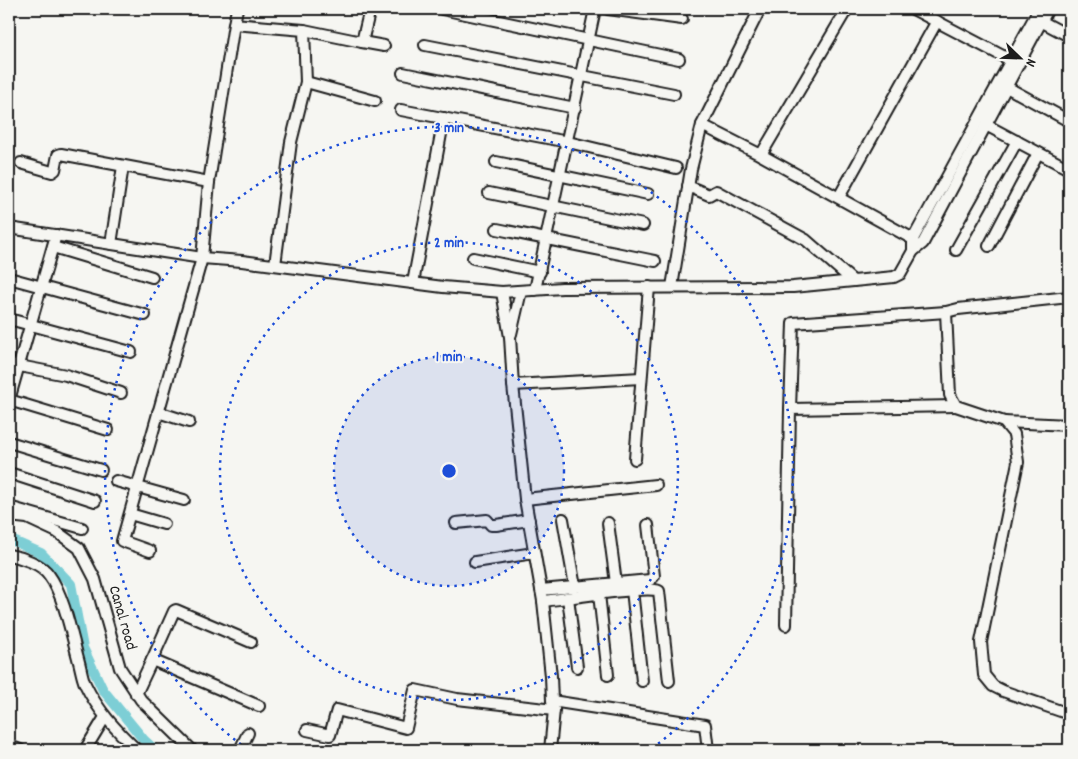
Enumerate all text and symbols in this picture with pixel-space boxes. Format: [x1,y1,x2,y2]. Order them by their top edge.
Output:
north arrow [996,32,1046,82]
text: N [1020,55,1041,69]
text: 3 min [434,118,464,140]
text: 2 min [434,233,464,255]
text: 1 min [436,347,462,369]
centre of rings [440,462,458,480]
street label: Canal road [102,583,142,653]

